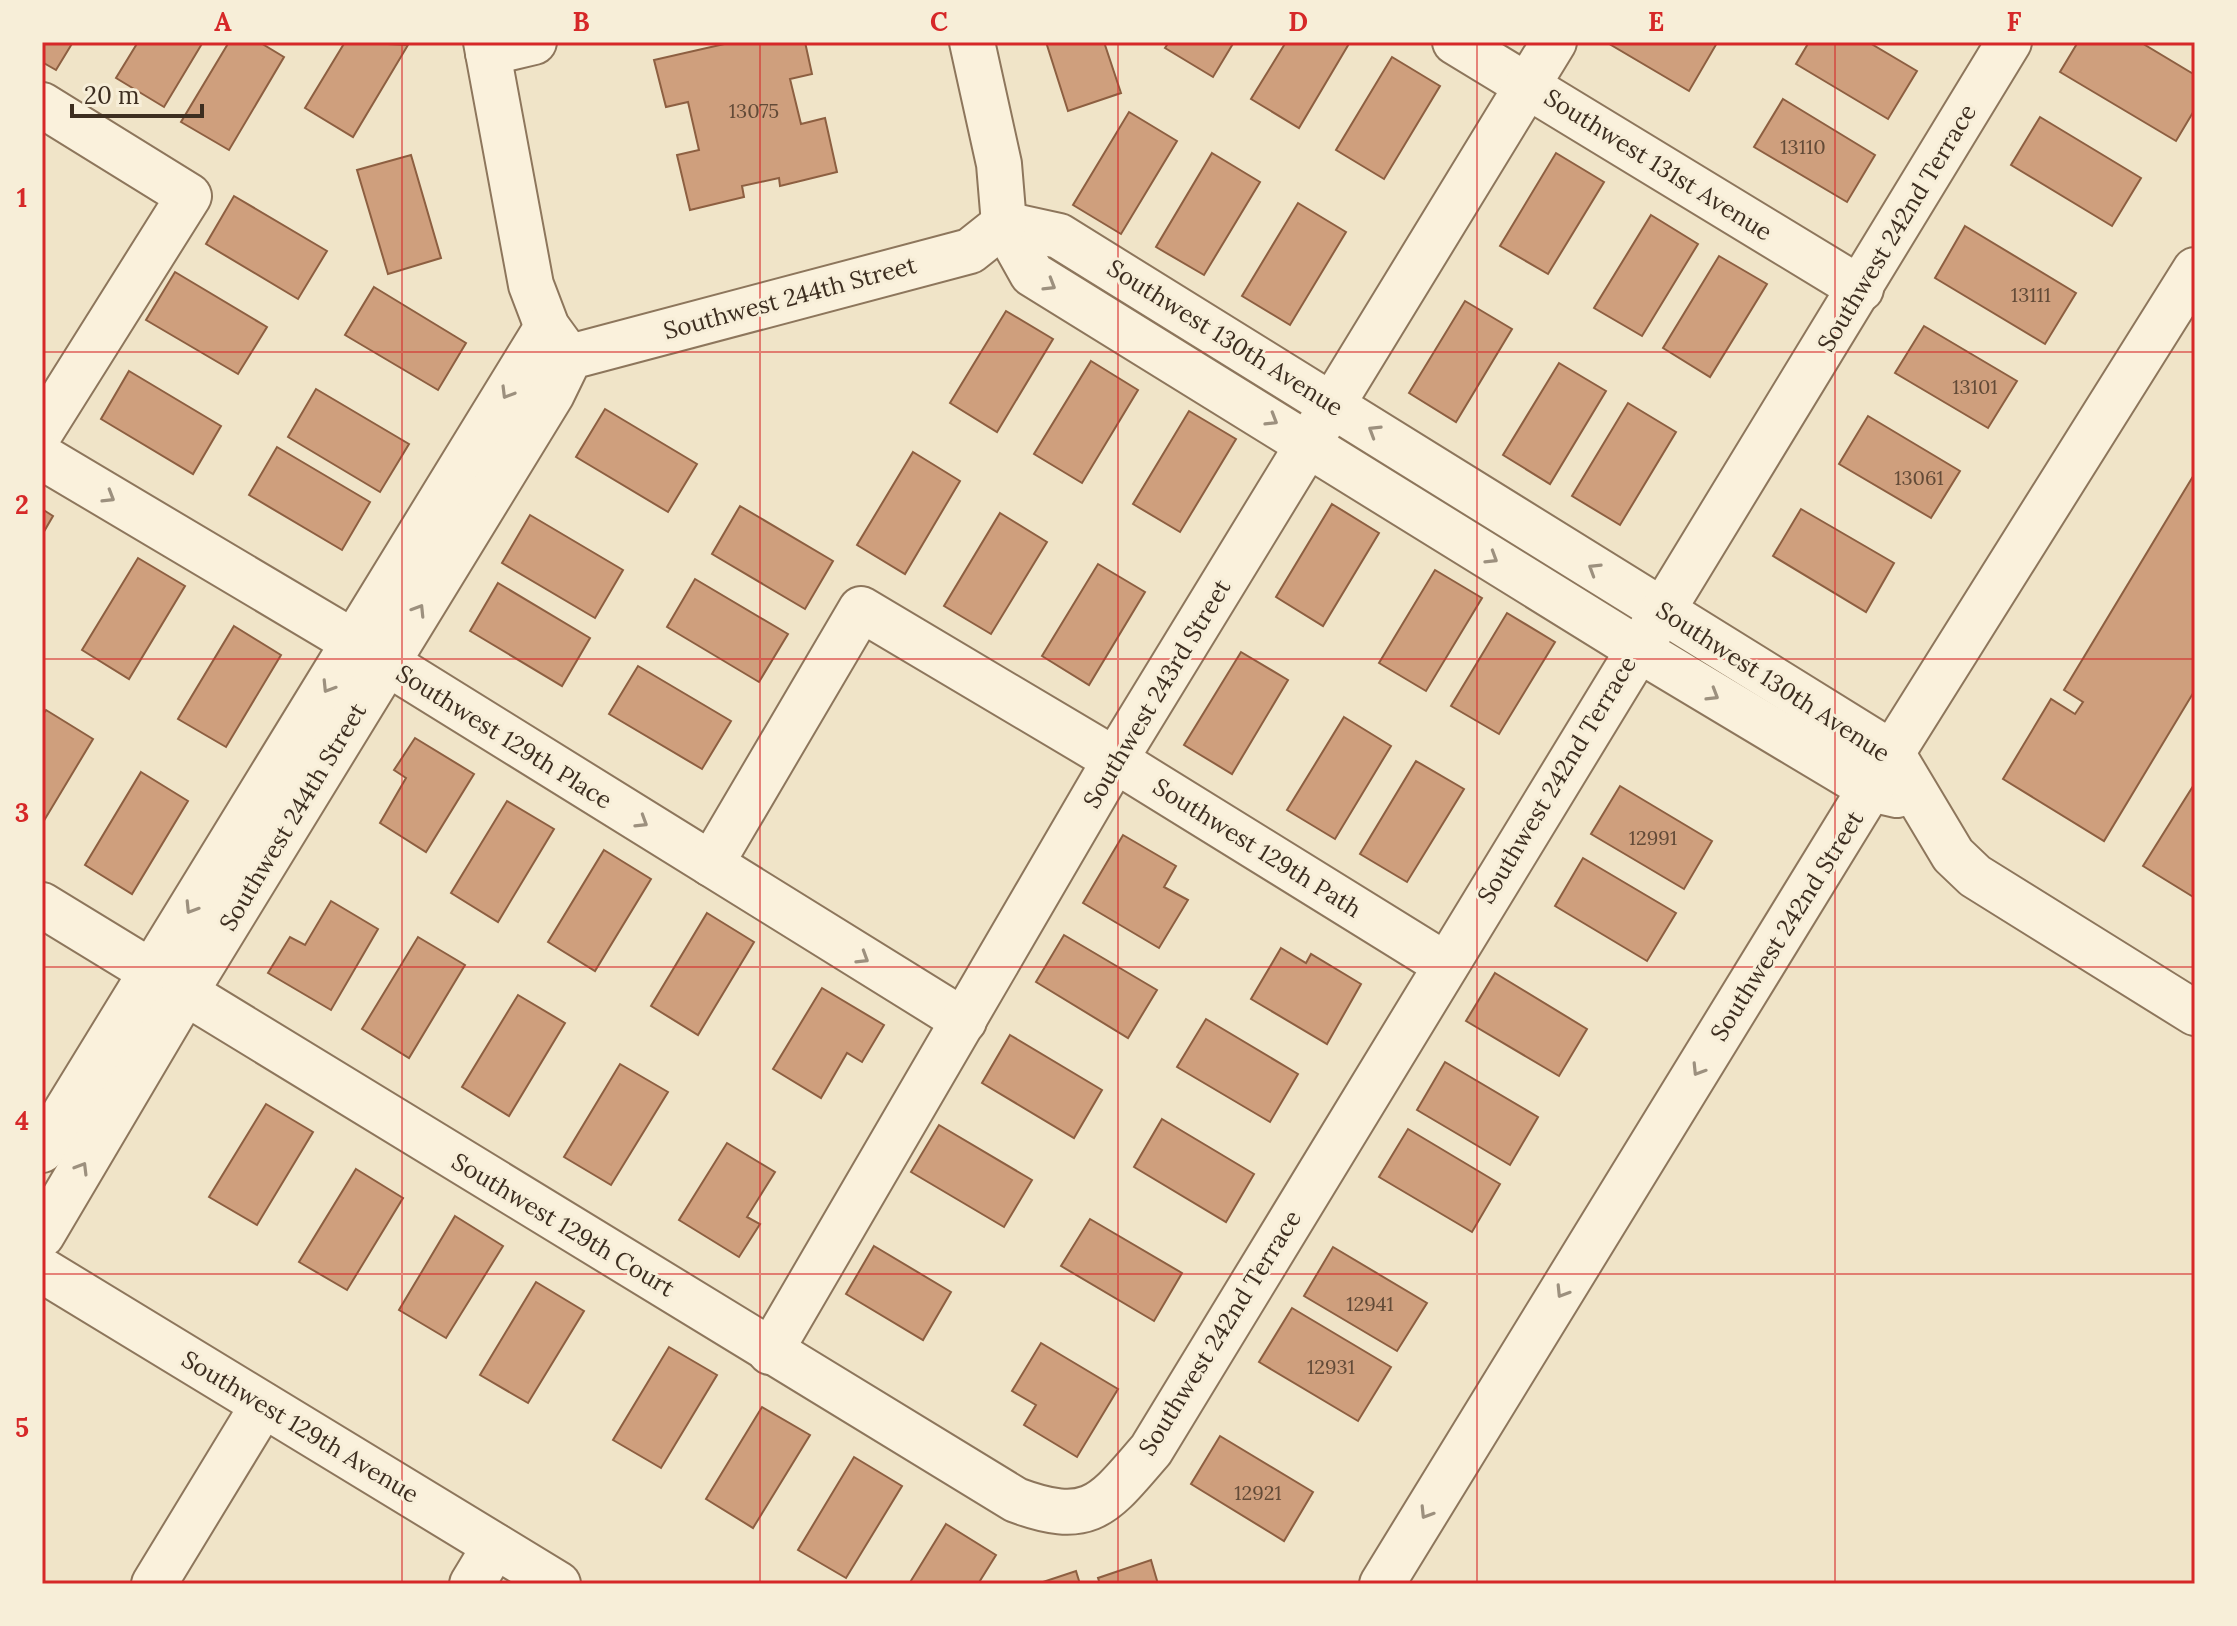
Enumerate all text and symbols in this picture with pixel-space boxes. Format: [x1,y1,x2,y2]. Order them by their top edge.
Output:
text: A [214,5,232,38]
text: B [572,5,590,38]
text: C [930,5,948,38]
text: D [1288,5,1308,38]
text: E [1648,5,1664,38]
text: F [2007,5,2022,38]
scale bar [72,68,202,118]
text: 20 m [84,80,140,111]
street label: Southwest 131st Avenue [1538,82,1778,247]
house number: 13075 [729,98,779,123]
street label: Southwest 242nd Terrace [1810,98,1983,357]
house number: 13110 [1780,134,1826,159]
text: 1 [17,181,27,214]
street label: Southwest 244th Street [660,249,920,346]
street label: Southwest 130th Avenue [1101,252,1349,423]
one-way arrow [1041,275,1056,291]
house number: 13111 [2011,282,2051,307]
house number: 13101 [1952,374,1998,399]
one-way arrow [501,384,516,399]
one-way arrow [1263,411,1278,426]
one-way arrow [1368,425,1382,440]
house number: 13061 [1894,465,1944,490]
one-way arrow [100,487,115,503]
text: 2 [15,488,29,521]
one-way arrow [1483,549,1498,564]
one-way arrow [1588,563,1603,578]
street label: Southwest 243rd Street [1076,573,1238,814]
street label: Southwest 130th Avenue [1651,594,1896,769]
one-way arrow [410,605,425,619]
street label: Southwest 242nd Terrace [1470,650,1643,909]
street label: Southwest 129th Place [391,658,618,816]
one-way arrow [322,678,337,693]
one-way arrow [1704,685,1719,701]
street label: Southwest 244th Street [212,696,373,936]
street label: Southwest 129th Path [1147,771,1367,924]
text: 3 [15,796,29,829]
street label: Southwest 242nd Street [1703,804,1870,1047]
one-way arrow [633,812,648,827]
house number: 12991 [1629,825,1677,850]
one-way arrow [185,899,200,914]
one-way arrow [854,949,869,964]
one-way arrow [1692,1061,1708,1076]
text: 4 [15,1104,29,1137]
street label: Southwest 129th Court [446,1146,681,1304]
one-way arrow [72,1162,88,1177]
street label: Southwest 242nd Terrace [1131,1204,1308,1461]
one-way arrow [1556,1283,1572,1298]
house number: 12941 [1346,1291,1394,1316]
street label: Southwest 129th Avenue [176,1343,424,1510]
house number: 12931 [1307,1354,1355,1379]
text: 5 [15,1411,29,1444]
house number: 12921 [1234,1480,1282,1505]
one-way arrow [1420,1504,1436,1519]

